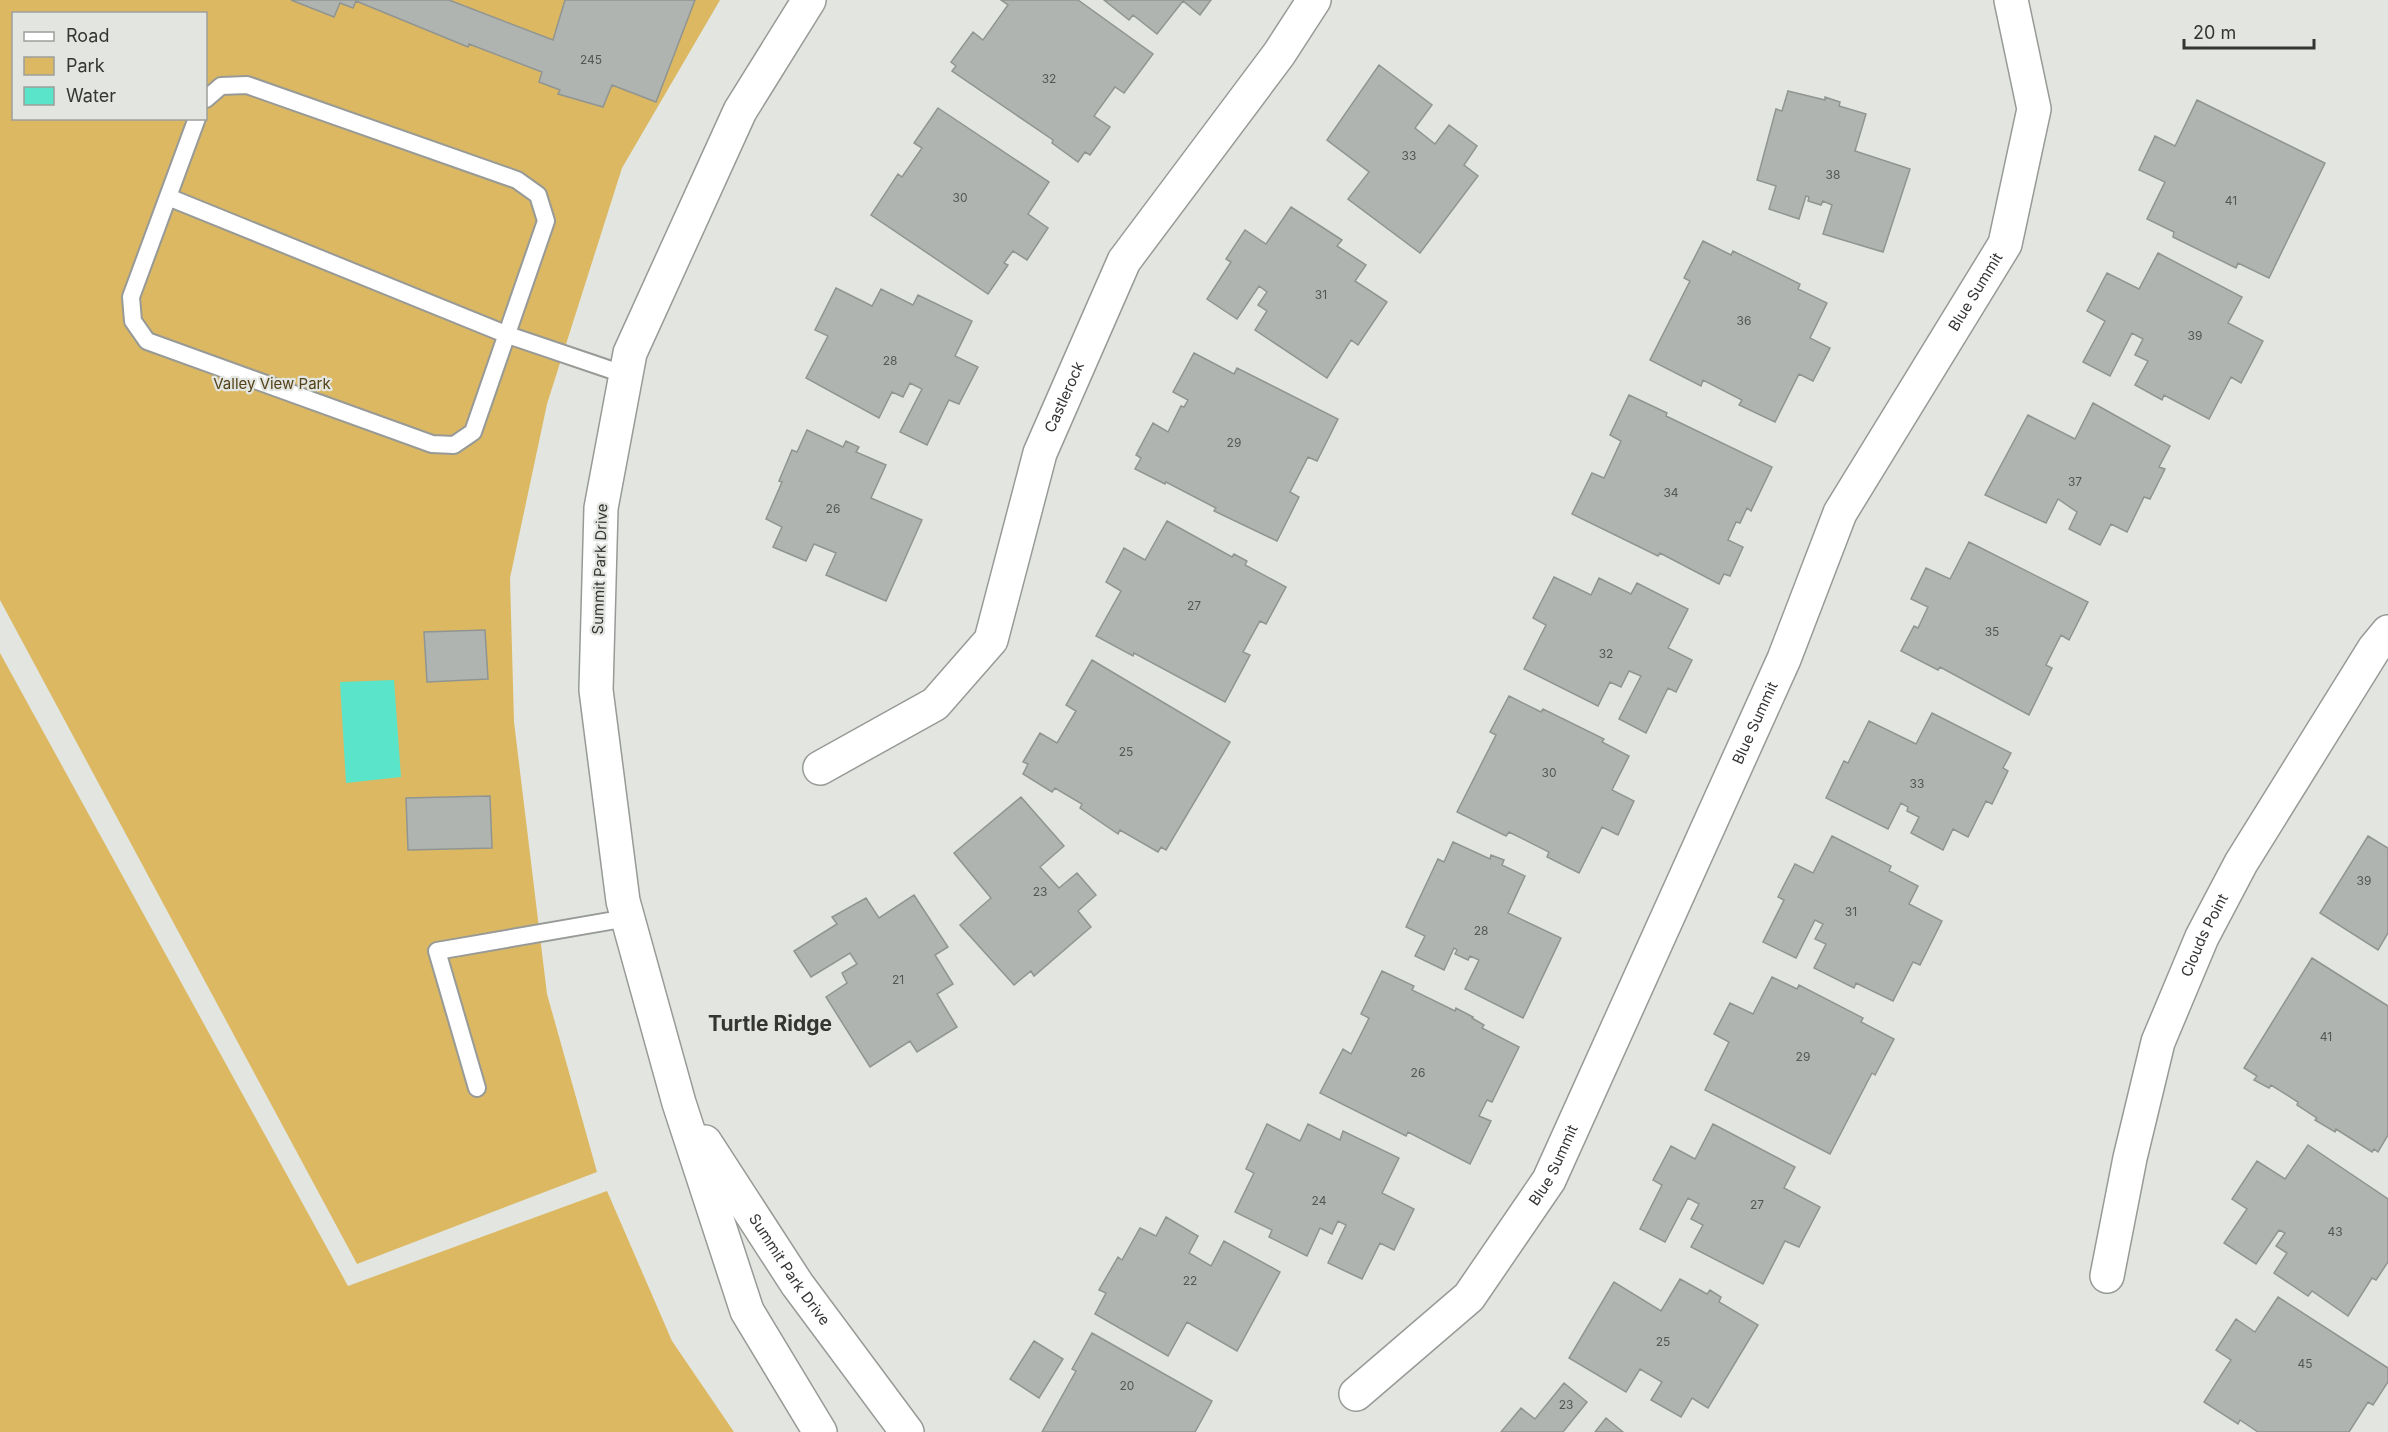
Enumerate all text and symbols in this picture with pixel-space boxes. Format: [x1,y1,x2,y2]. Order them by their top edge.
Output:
legend [12,12,207,120]
scale bar [2184,12,2314,50]
text: 20 m [2193,22,2236,43]
text: Road [66,25,109,46]
house number: 245 [580,52,602,67]
text: Park [66,55,105,76]
house number: 32 [1042,71,1056,86]
text: Water [66,85,116,106]
house number: 33 [1402,148,1416,163]
house number: 38 [1826,167,1840,182]
house number: 30 [953,190,967,205]
house number: 41 [2225,193,2237,208]
street label: Blue Summit [1944,249,2007,334]
house number: 31 [1315,287,1327,302]
house number: 36 [1737,313,1751,328]
house number: 39 [2188,328,2202,343]
house number: 28 [883,353,897,368]
street label: Castlerock [1040,358,1088,435]
park label: Valley View Park [213,374,331,393]
house number: 29 [1227,435,1241,450]
house number: 37 [2068,474,2082,489]
house number: 34 [1663,485,1679,500]
house number: 26 [826,501,840,516]
street label: Summit Park Drive [588,503,611,635]
house number: 27 [1187,598,1201,613]
house number: 35 [1985,624,1999,639]
house number: 32 [1599,646,1613,661]
street label: Blue Summit [1728,678,1782,767]
house number: 25 [1119,744,1133,759]
house number: 30 [1542,765,1556,780]
house number: 33 [1910,776,1924,791]
house number: 39 [2357,873,2371,888]
house number: 23 [1033,884,1047,899]
street label: Clouds Point [2176,890,2232,979]
house number: 31 [1845,904,1857,919]
house number: 28 [1474,923,1488,938]
house number: 21 [892,972,904,987]
district label: Turtle Ridge [708,1011,832,1036]
house number: 41 [2320,1029,2332,1044]
house number: 29 [1796,1049,1810,1064]
house number: 26 [1411,1065,1425,1080]
street label: Blue Summit [1524,1121,1582,1209]
house number: 24 [1312,1193,1327,1208]
house number: 27 [1750,1197,1764,1212]
street label: Summit Park Drive [745,1210,834,1329]
house number: 43 [2327,1224,2343,1239]
house number: 22 [1183,1273,1197,1288]
house number: 25 [1656,1334,1670,1349]
house number: 45 [2297,1356,2313,1371]
house number: 20 [1120,1378,1134,1393]
house number: 23 [1559,1397,1573,1412]

